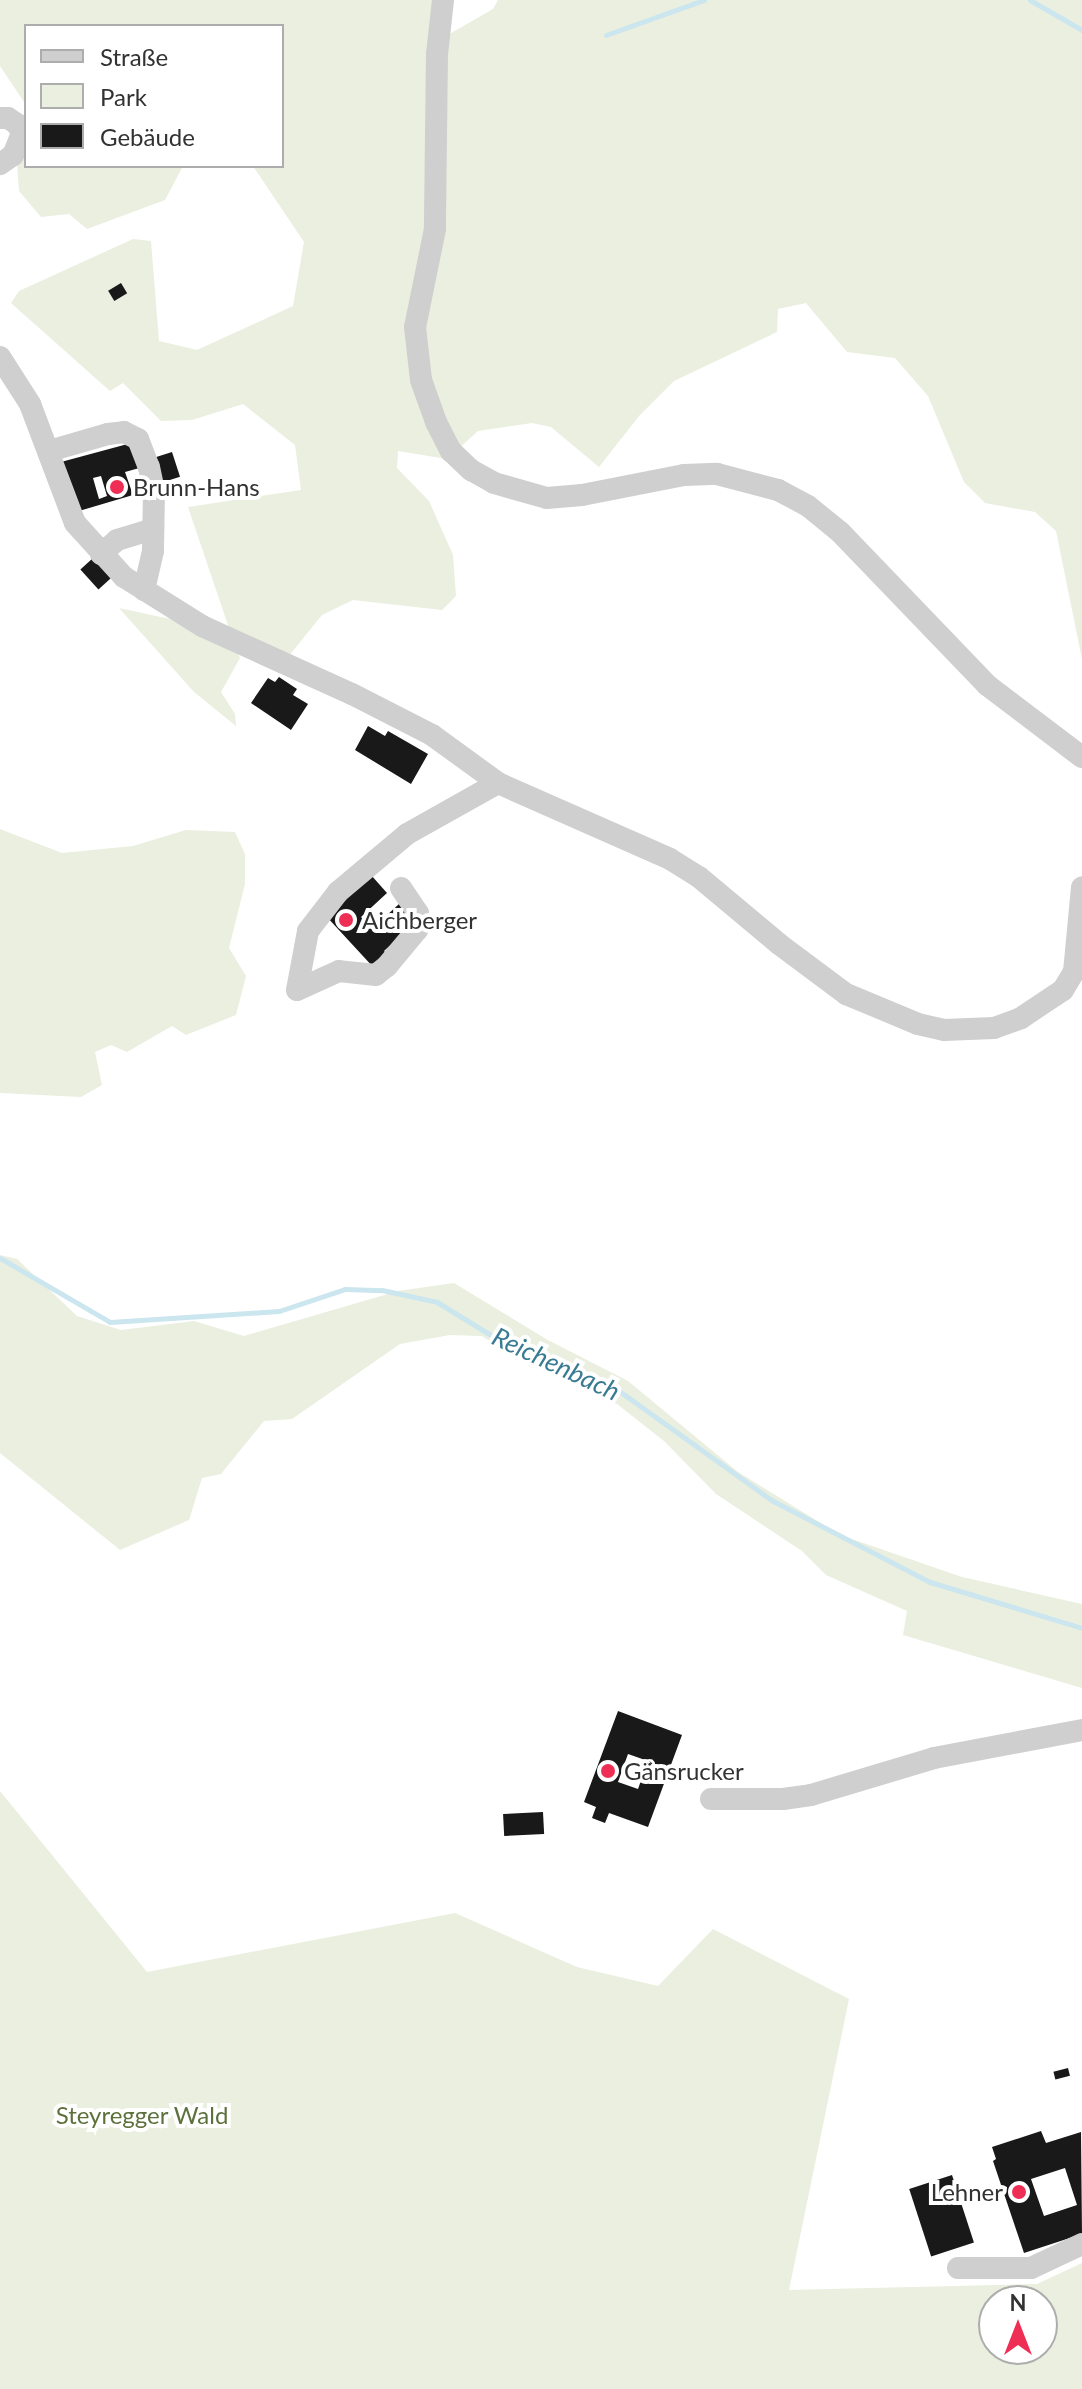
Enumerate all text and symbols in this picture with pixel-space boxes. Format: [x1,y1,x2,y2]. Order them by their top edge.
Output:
legend [24,24,284,168]
text: Straße [100,42,168,71]
text: Park [100,82,147,111]
text: Gebäude [100,122,195,151]
place label: Brunn-Hans [133,473,260,501]
marker: Brunn-Hans [108,478,126,496]
place label: Aichberger [362,906,477,934]
marker: Aichberger [337,911,355,929]
water label: Reichenbach [487,1321,625,1407]
place label: Gänsrucker [624,1757,744,1785]
marker: Gänsrucker [599,1762,617,1780]
park label: Steyregger Wald [55,2101,229,2129]
place label: Lehner [931,2178,1003,2206]
marker: Lehner [1010,2183,1028,2201]
north arrow [978,2285,1058,2365]
text: N [1010,2289,1026,2316]

